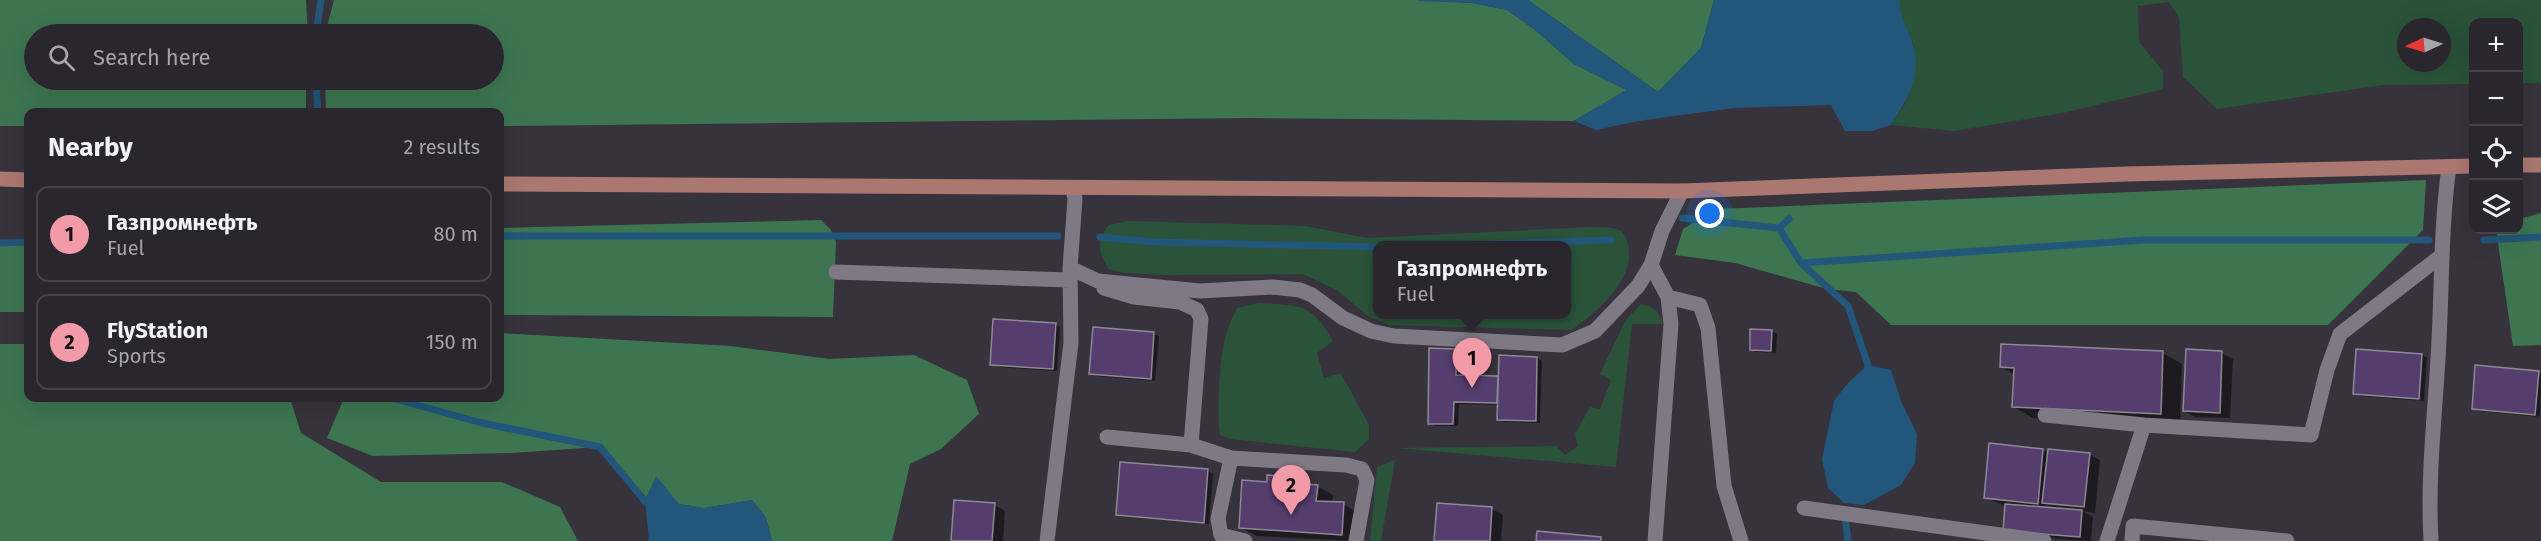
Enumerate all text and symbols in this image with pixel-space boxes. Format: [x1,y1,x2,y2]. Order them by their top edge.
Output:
north arrow [2397,18,2451,72]
map controls [2469,18,2523,234]
button: + [2469,18,2523,72]
search box [24,24,504,90]
icon: search [45,41,78,74]
text: Search here [93,44,211,71]
button: − [2469,72,2523,126]
button: locate [2469,126,2523,180]
text: Nearby [48,132,133,163]
text: 2 results [403,135,480,159]
button: layers [2469,180,2523,234]
your location [1695,199,1724,228]
text: Газпромнефть [107,209,257,236]
text: 1 [65,222,74,246]
text: 80 m [433,222,478,246]
text: Fuel [107,236,144,260]
popup [1373,241,1571,319]
text: Газпромнефть [1397,255,1547,282]
text: Fuel [1397,282,1434,306]
text: FlyStation [107,317,208,344]
text: 2 [64,330,75,354]
text: 150 m [426,330,478,354]
pin: 1 [1452,338,1492,388]
text: Sports [107,344,166,368]
pin: 2 [1272,466,1310,515]

